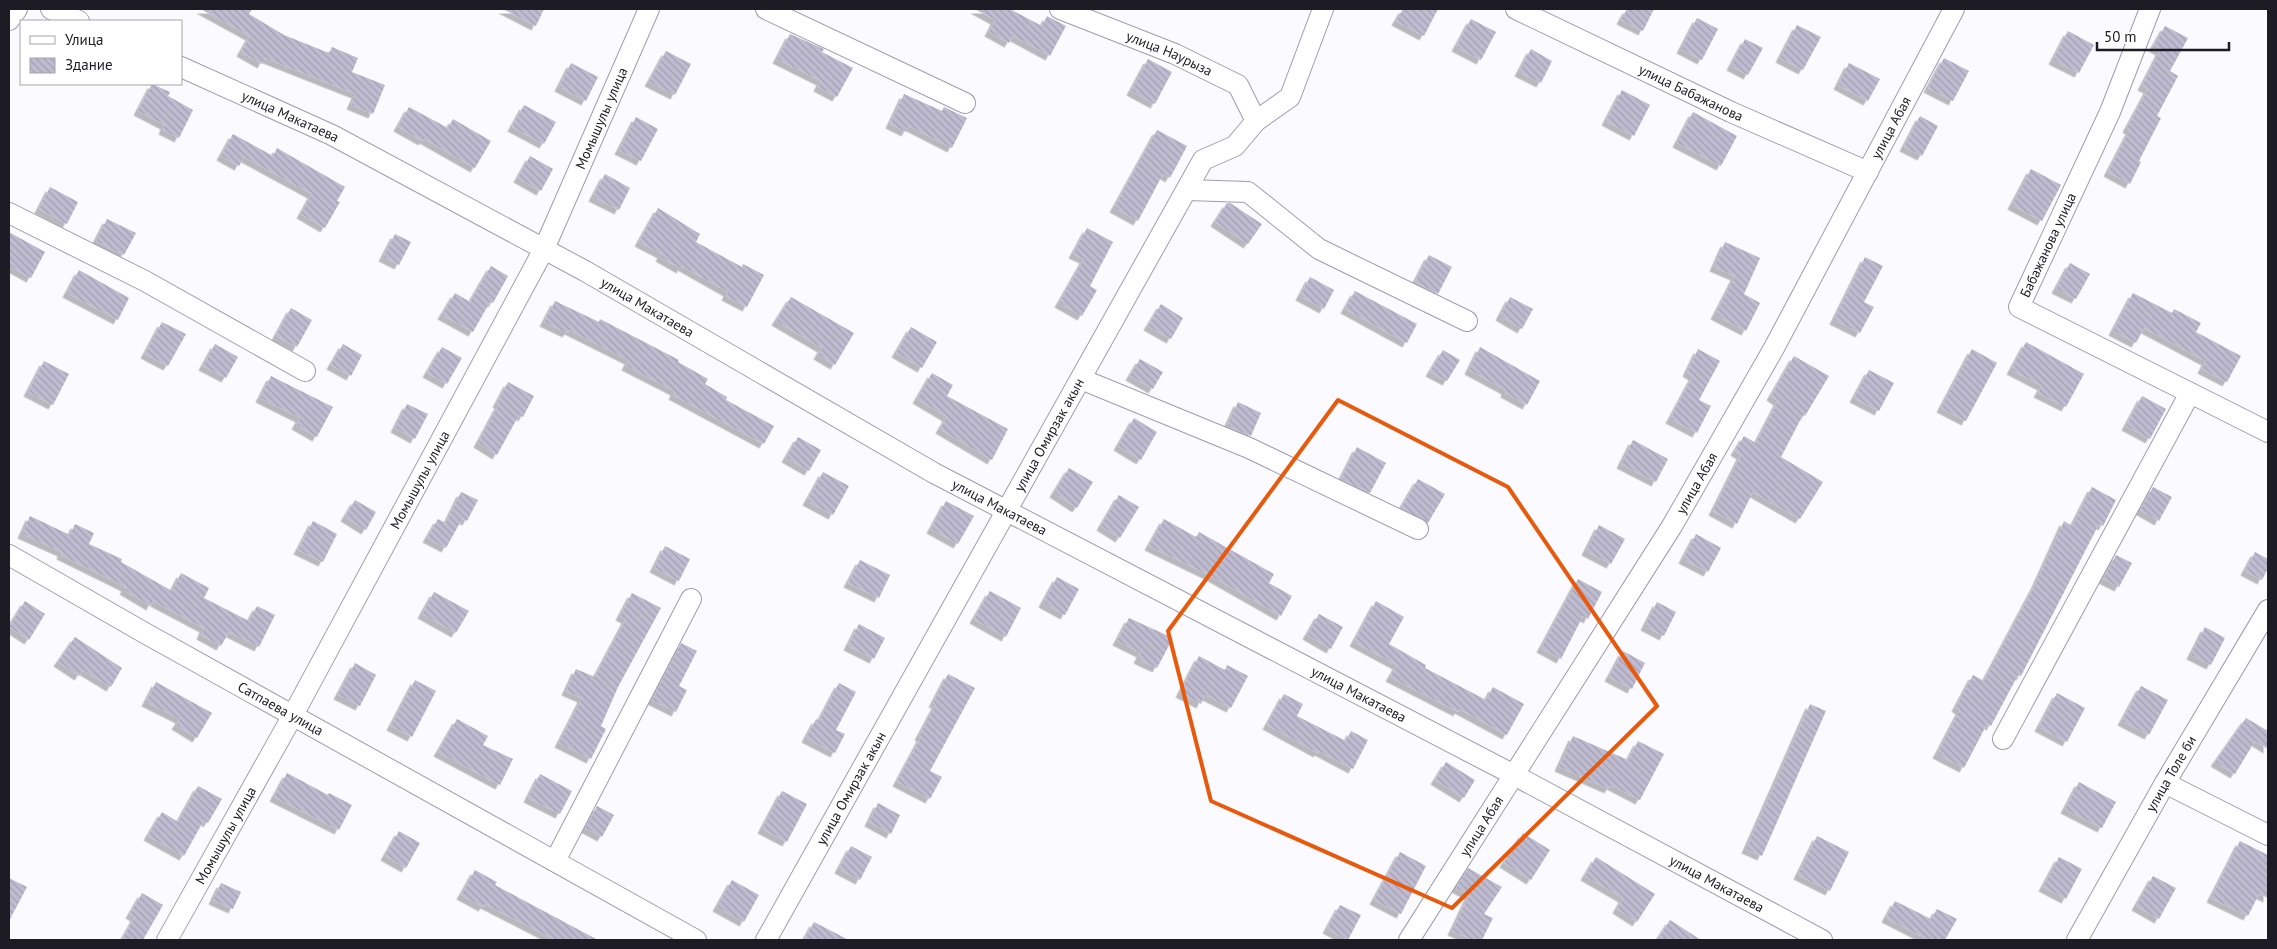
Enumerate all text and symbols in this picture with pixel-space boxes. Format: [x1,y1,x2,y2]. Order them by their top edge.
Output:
legend [20,20,182,85]
scale bar [2097,20,2230,52]
street label: улица Наурыза [1124,27,1215,80]
text: 50 m [2104,27,2137,46]
text: Улица [65,30,103,49]
text: Здание [65,55,113,74]
street label: улица Бабажанова [1636,60,1746,125]
street label: Момышулы улица [571,64,631,172]
street label: улица Макатаева [239,87,342,146]
street label: улица Абая [1867,93,1915,162]
street label: Бабажанова улица [2016,190,2080,300]
street label: улица Макатаева [598,273,697,341]
street label: улица Омирзак акын [1010,375,1088,495]
street label: Момышулы улица [386,427,454,532]
street label: улица Абая [1672,449,1721,517]
street label: улица Макатаева [949,475,1050,539]
street label: улица Макатаева [1308,662,1409,726]
street label: Сатпаева улица [234,678,327,740]
street label: улица Омирзак акын [812,728,890,848]
street label: улица Толе би [2142,732,2200,815]
street label: Момышулы улица [191,783,260,887]
street label: улица Абая [1455,792,1507,860]
street label: улица Макатаева [1666,851,1767,916]

